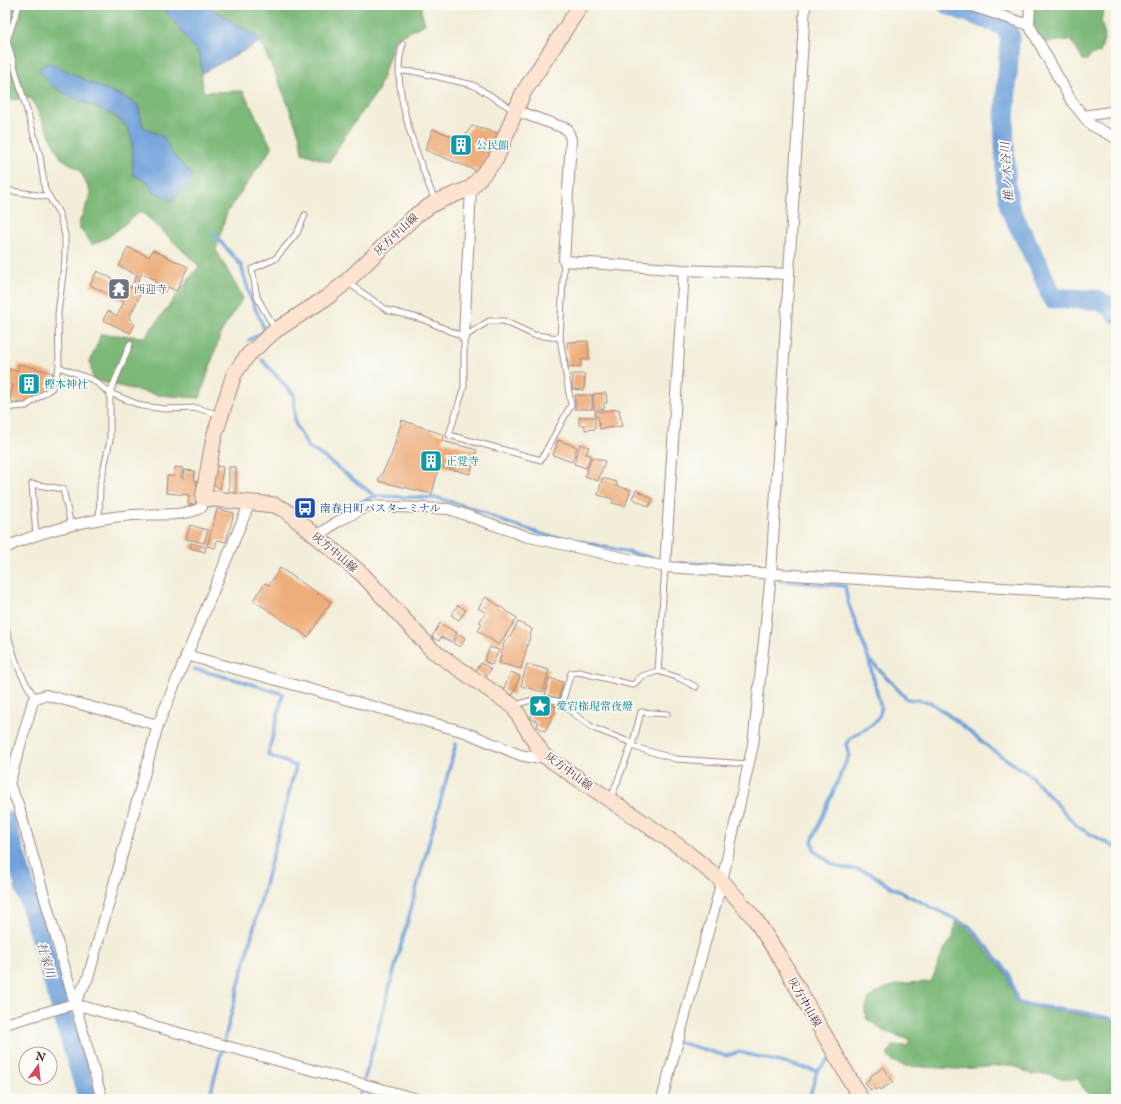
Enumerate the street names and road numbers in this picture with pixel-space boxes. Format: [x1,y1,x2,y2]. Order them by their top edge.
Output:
street label: 灰方中山線 [372,211,422,259]
street label: 灰方中山線 [309,530,360,576]
street label: 灰方中山線 [542,750,595,794]
street label: 灰方中山線 [784,975,824,1030]

